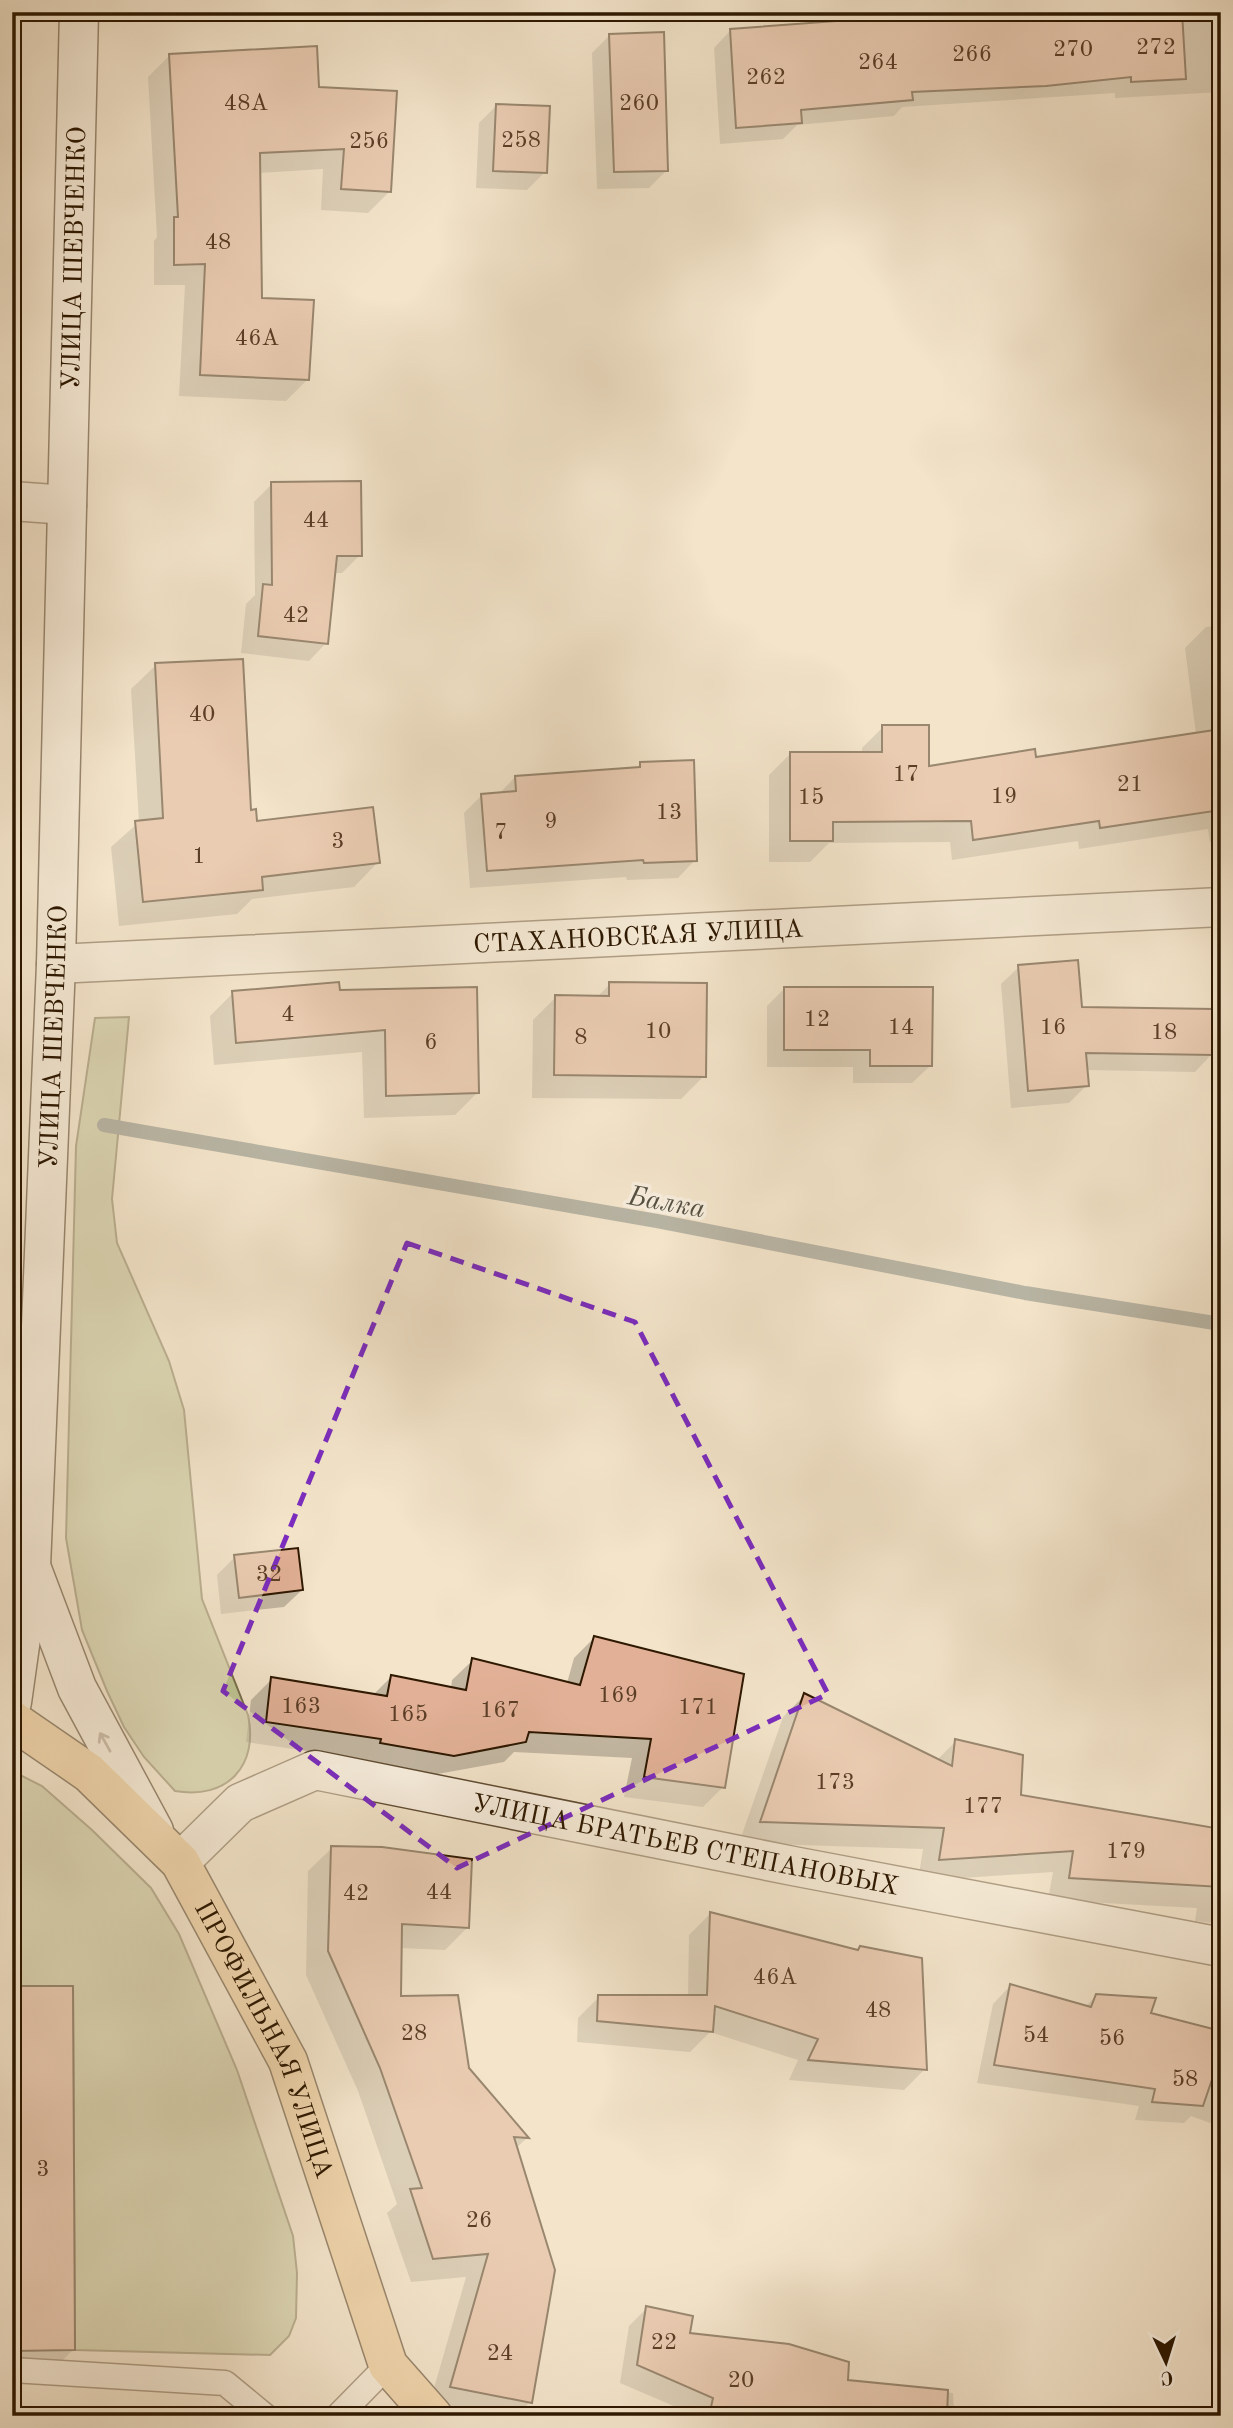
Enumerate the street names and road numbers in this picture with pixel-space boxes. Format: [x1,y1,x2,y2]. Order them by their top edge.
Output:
street label: УЛИЦА ШЕВЧЕНКО [59,126,91,390]
street label: УЛИЦА ШЕВЧЕНКО [37,905,72,1169]
street label: СТАХАНОВСКАЯ УЛИЦА [473,916,804,959]
street label: УЛИЦА БРАТЬЕВ СТЕПАНОВЫХ [470,1791,901,1901]
street label: ПРОФИЛЬНАЯ УЛИЦА [189,1897,337,2182]

